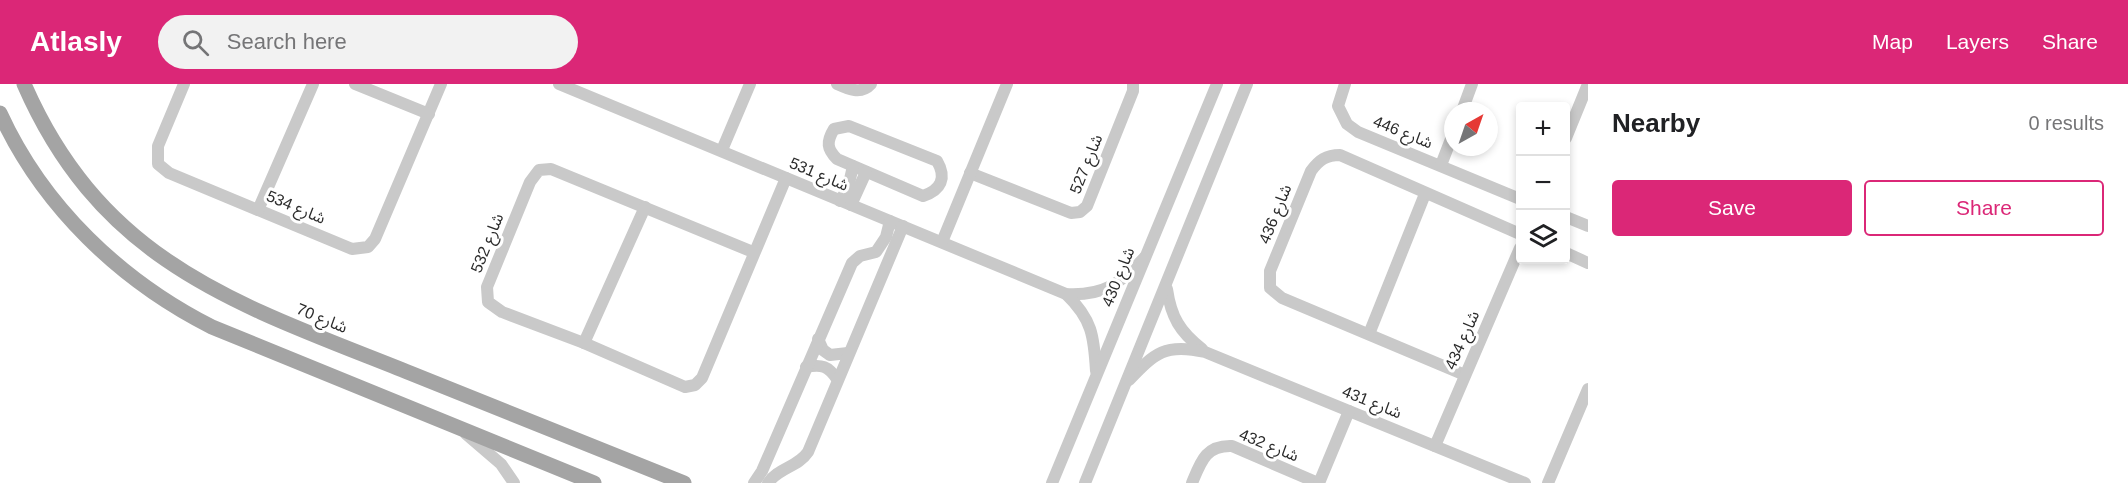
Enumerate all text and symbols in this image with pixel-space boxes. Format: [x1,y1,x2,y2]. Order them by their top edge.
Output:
search box [158,15,578,69]
text: Atlasly [30,26,122,57]
icon: search [179,26,212,59]
text: Search here [227,29,347,54]
text: Map [1872,30,1913,53]
text: Layers [1946,30,2009,53]
text: Share [2042,30,2098,53]
north arrow [1444,102,1498,156]
map controls [1516,102,1570,264]
button: + [1516,102,1570,156]
text: Nearby [1612,108,1700,138]
street label: شارع 446 [1369,112,1435,155]
text: 0 results [2028,112,2104,134]
street label: شارع 527 [1066,132,1109,198]
street label: شارع 531 [785,154,851,198]
button: − [1516,156,1570,210]
button: Save [1612,180,1852,236]
button: Share [1864,180,2104,236]
street label: شارع 436 [1255,182,1298,248]
street label: شارع 534 [262,187,328,231]
button: layers [1516,210,1570,264]
street label: شارع 532 [467,211,510,277]
street label: شارع 430 [1098,245,1141,311]
street label: شارع 70 [293,300,350,340]
street label: شارع 434 [1442,308,1486,374]
street label: شارع 431 [1338,382,1404,425]
street label: شارع 432 [1235,425,1301,468]

